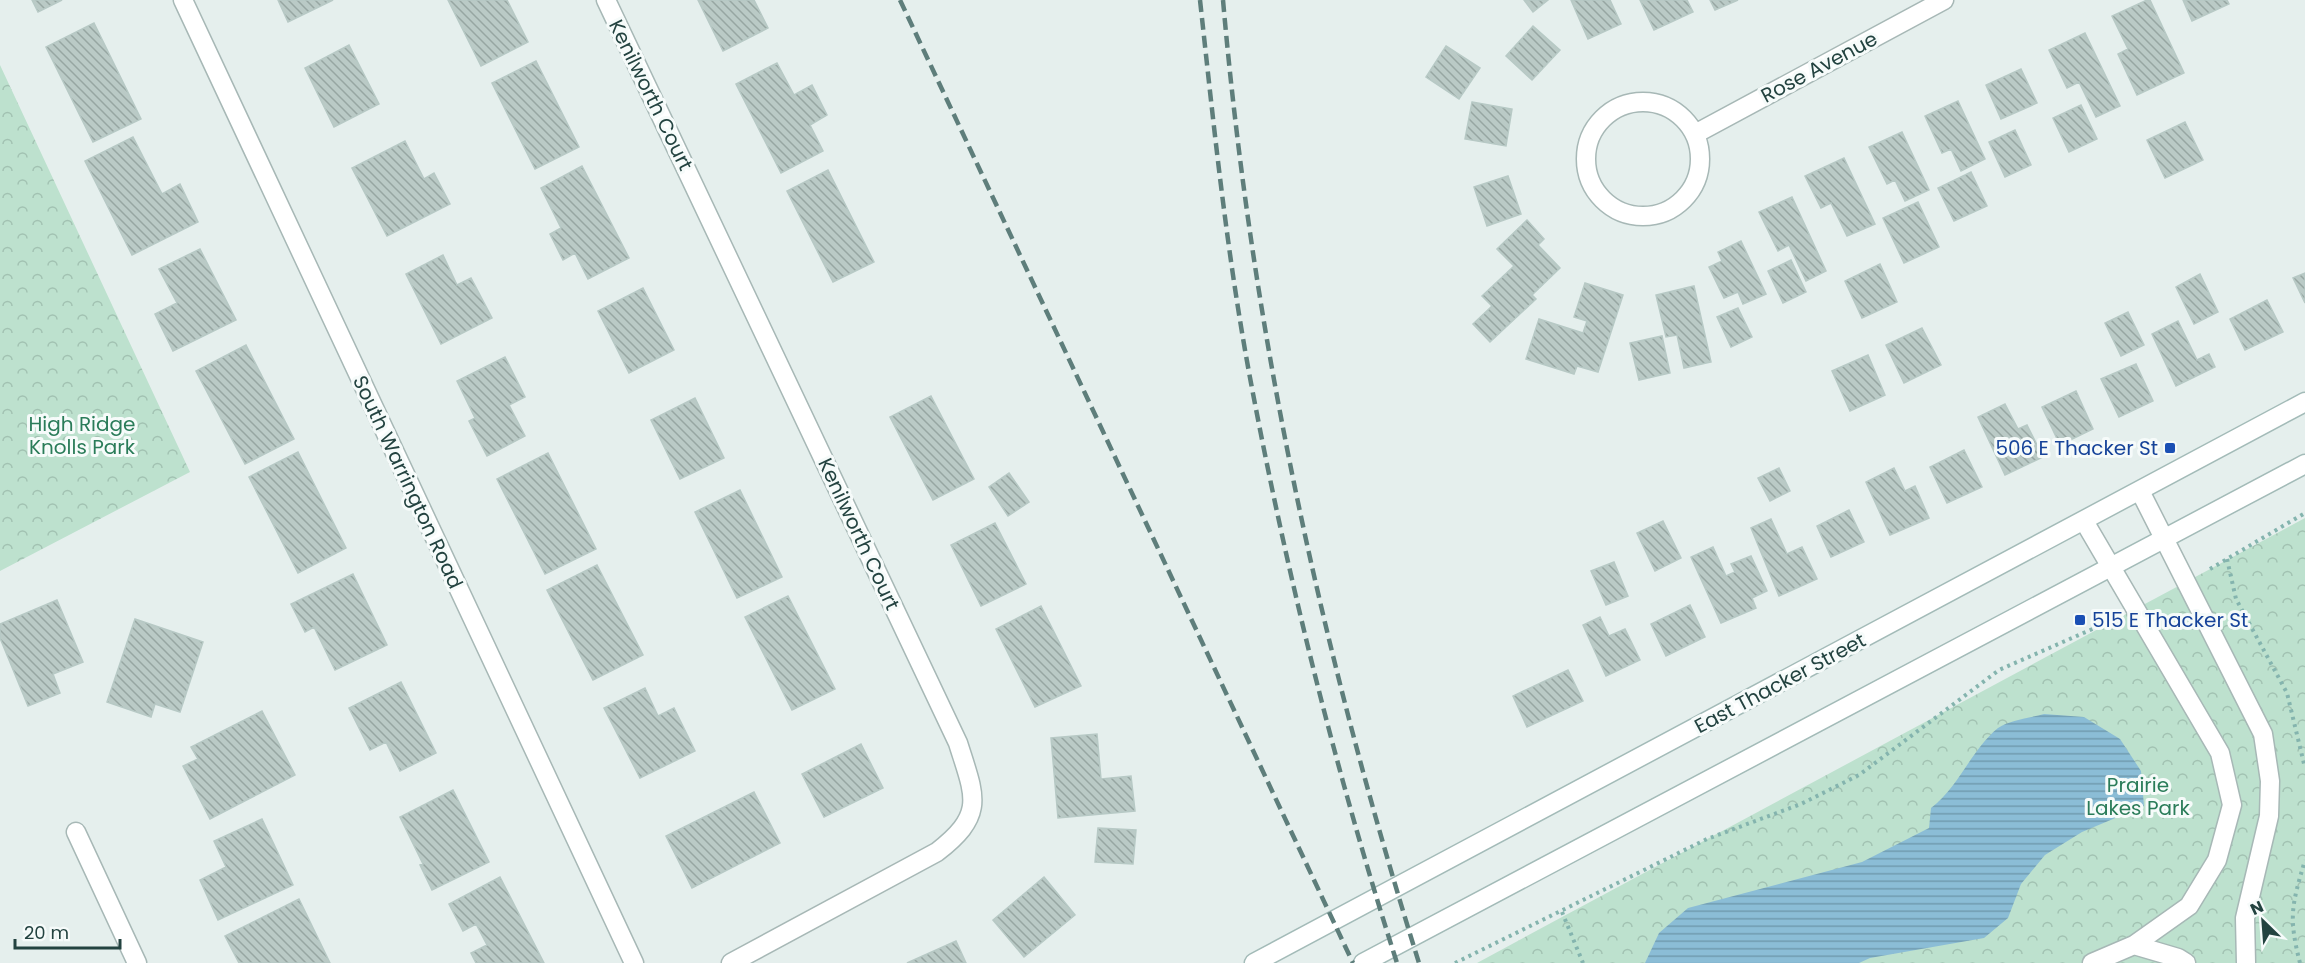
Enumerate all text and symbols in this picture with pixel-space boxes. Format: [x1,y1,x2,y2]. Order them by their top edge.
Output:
street label: Kenilworth Court [602,15,700,175]
street label: Rose Avenue [1756,25,1882,109]
street label: South Warrington Road [346,371,470,593]
park label: High Ridge Knolls Park [29,410,136,461]
place label: 506 E Thacker St [1995,434,2158,462]
marker: 506 E Thacker St [2163,441,2177,455]
street label: Kenilworth Court [811,453,907,615]
place label: 515 E Thacker St [2092,606,2248,634]
marker: 515 E Thacker St [2073,613,2087,627]
street label: East Thacker Street [1689,626,1871,740]
park label: Prairie Lakes Park [2086,771,2190,822]
north arrow [2233,891,2293,951]
text: N [2247,895,2267,921]
scale bar [15,912,120,950]
text: 20 m [24,920,69,945]

